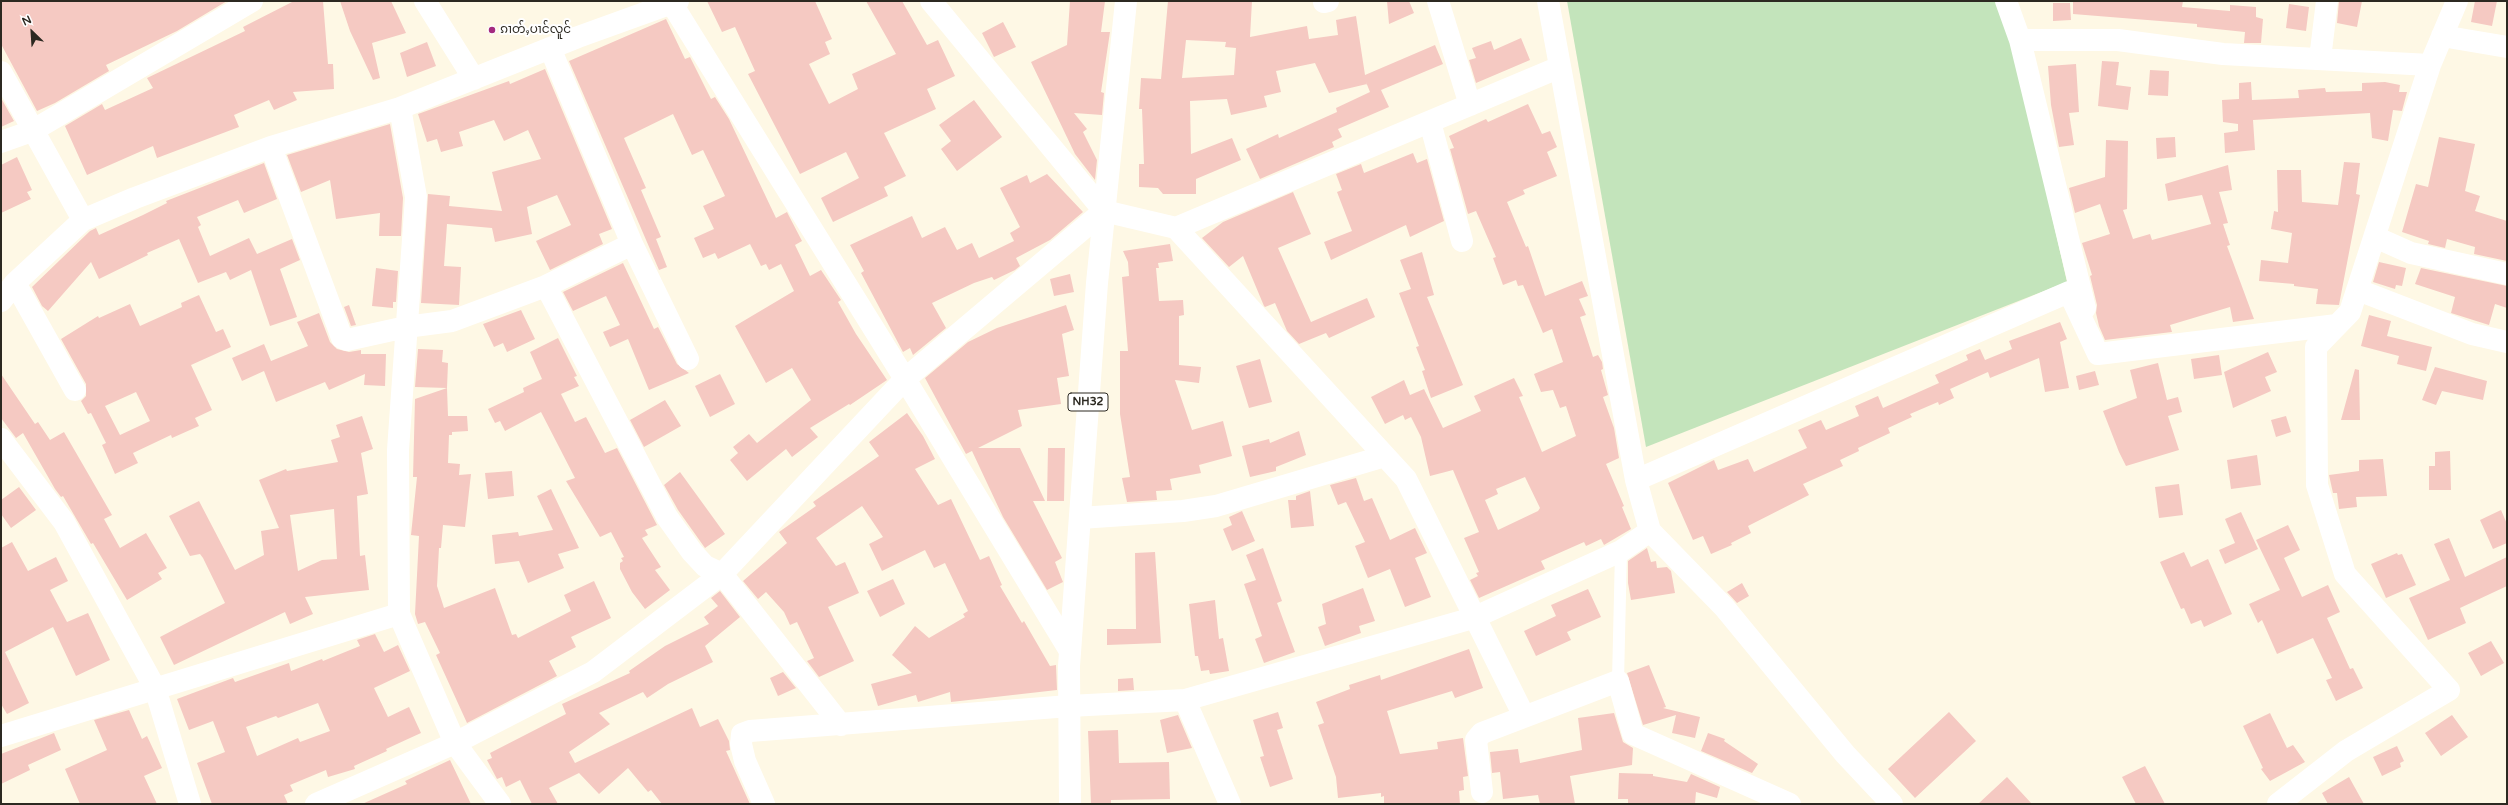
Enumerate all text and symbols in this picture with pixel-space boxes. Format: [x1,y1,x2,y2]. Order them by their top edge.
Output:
north arrow [12,12,52,52]
text: N [20,13,33,28]
place label: ၵၢတ်ႇပၢင်လူင် [500,23,571,37]
marker: ၵၢတ်ႇပၢင်လူင် [487,25,497,35]
road number: NH32 [1068,393,1108,411]

